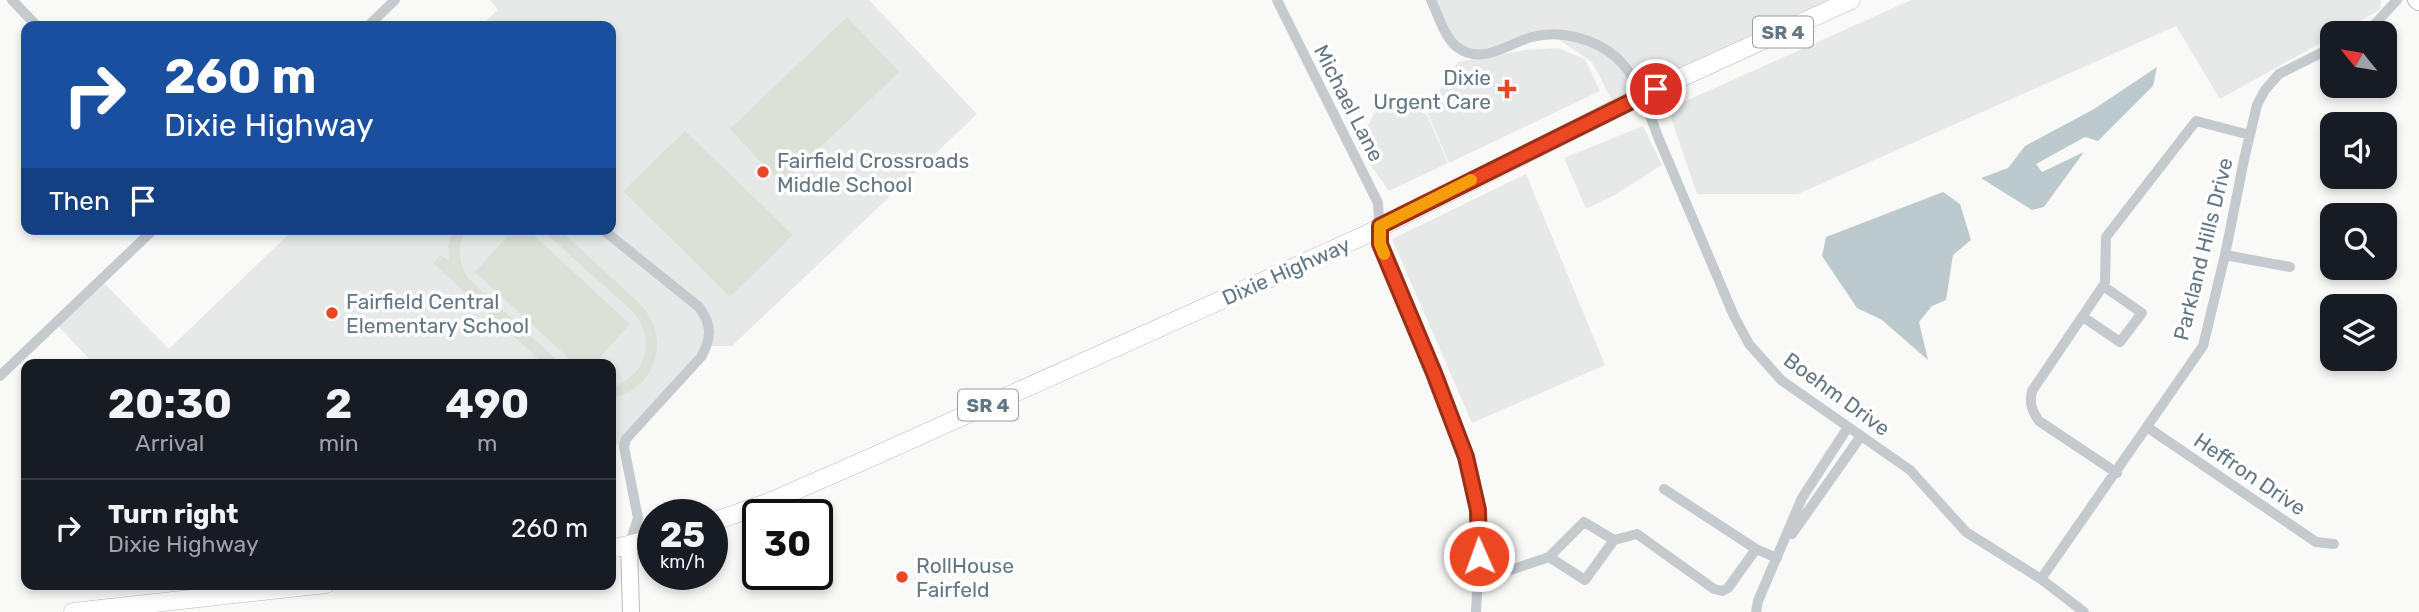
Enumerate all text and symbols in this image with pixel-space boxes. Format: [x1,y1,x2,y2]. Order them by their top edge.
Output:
road number: SR 4 [1753,16,1813,48]
north arrow [2320,21,2398,98]
map controls [2320,21,2397,371]
street label: Michael Lane [1309,40,1389,166]
text: 260 m [164,47,316,105]
icon: right [49,49,140,140]
pin [1626,59,1686,119]
place label: Dixie Urgent Care [1373,65,1491,114]
icon: arrive [1637,70,1675,108]
marker: Dixie Urgent Care [1497,79,1517,99]
text: Dixie Highway [164,106,374,144]
button: sound [2320,112,2397,189]
place label: Fairfield Crossroads Middle School [777,148,969,197]
street label: Parkland Hills Drive [2168,155,2238,343]
marker: Fairfield Crossroads Middle School [755,164,771,180]
icon: arrive [124,182,162,220]
text: Then [49,186,110,217]
button: search [2320,203,2397,280]
street label: Dixie Highway [1218,231,1354,310]
place label: Fairfield Central Elementary School [346,289,529,338]
button: layers [2320,294,2397,371]
marker: Fairfield Central Elementary School [324,305,340,321]
street label: Boehm Drive [1779,347,1895,441]
text: 20:30 [108,379,232,429]
text: 2 [325,379,352,429]
text: 490 [445,379,529,429]
road number: SR 4 [958,390,1018,420]
street label: Heffron Drive [2189,427,2311,521]
text: Arrival [135,429,204,457]
text: min [319,429,359,457]
text: m [477,429,498,457]
text: Turn right [108,499,238,530]
speed limit sign: 30 [742,499,833,590]
icon: right [49,509,87,547]
text: 260 m [511,513,588,544]
text: 25 [660,514,705,556]
position arrow [1442,519,1516,593]
text: Dixie Highway [108,530,259,558]
text: km/h [660,551,705,573]
place label: RollHouse Fairfeld [916,553,1014,602]
marker: RollHouse Fairfeld [894,569,910,585]

